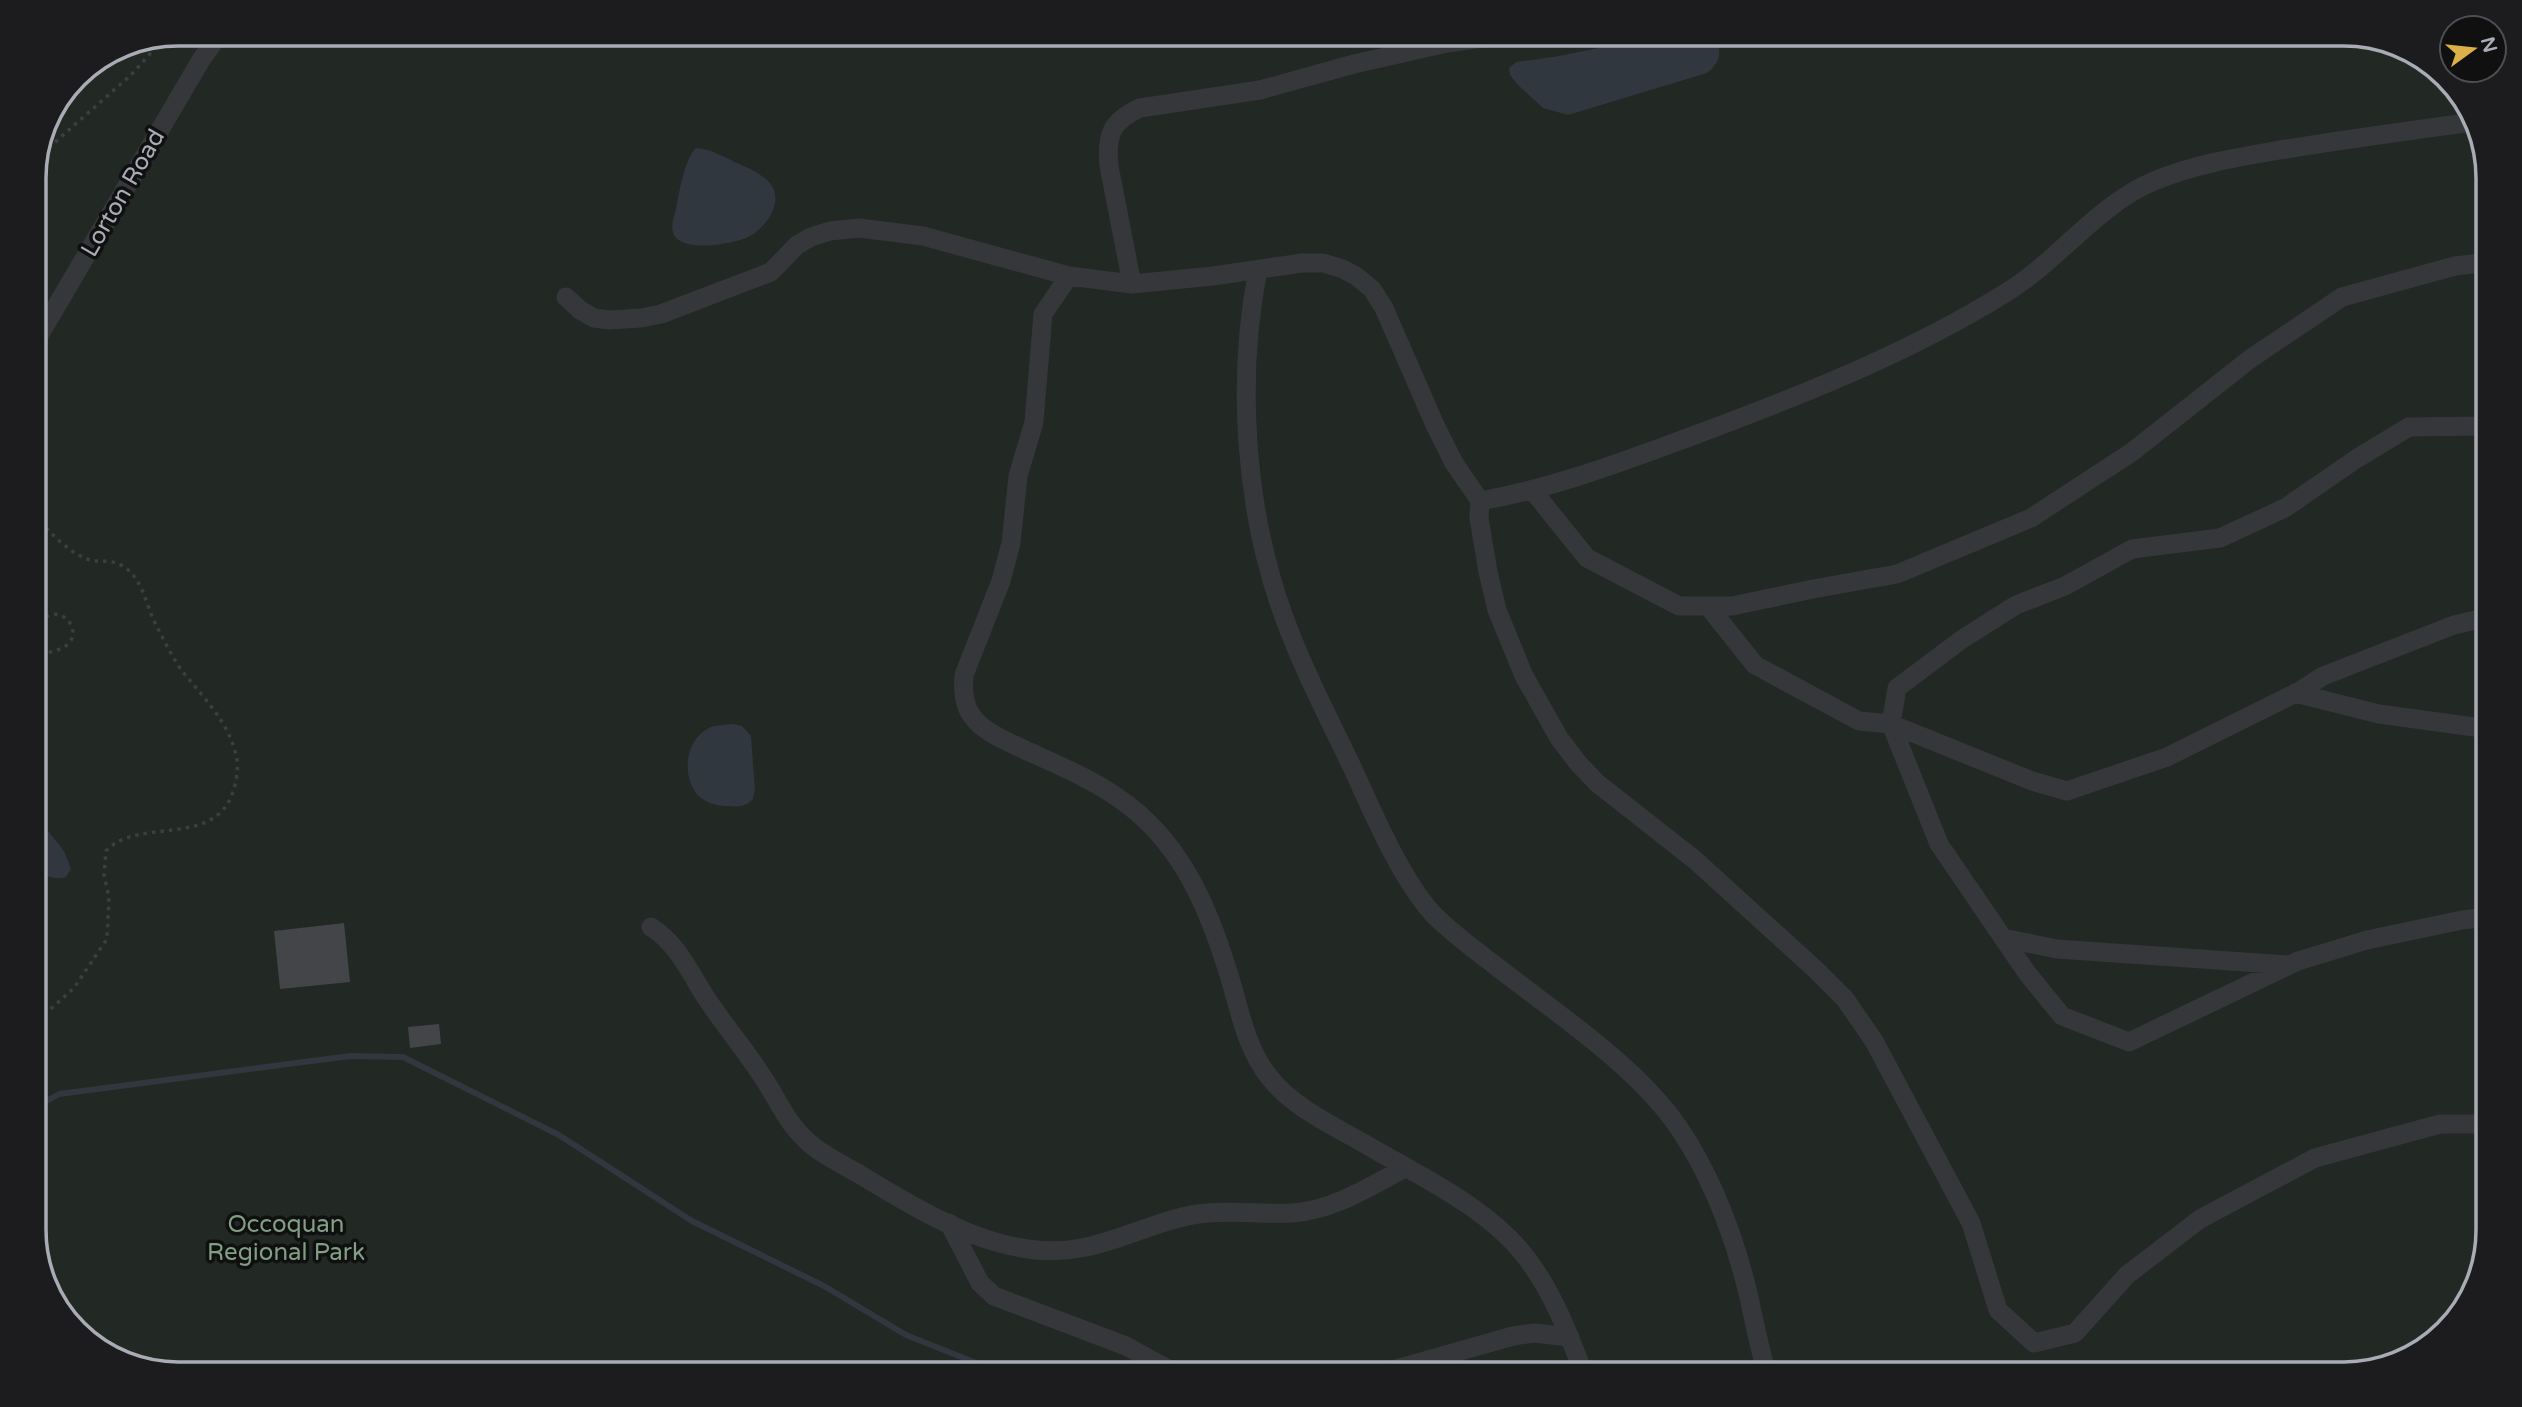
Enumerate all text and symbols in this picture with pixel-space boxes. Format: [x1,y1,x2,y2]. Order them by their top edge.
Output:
north arrow [2438,14,2508,84]
text: N [2476,35,2501,55]
street label: Lorton Road [75,124,171,262]
park label: Occoquan Regional Park [207,1210,365,1267]

